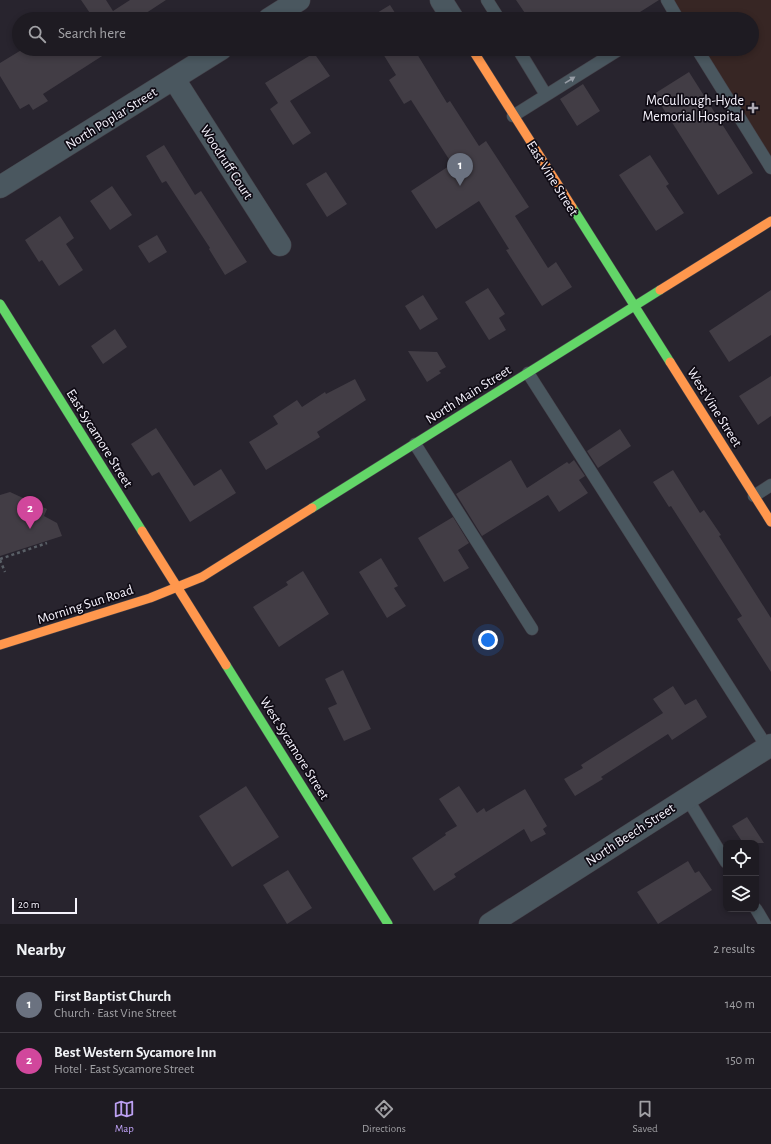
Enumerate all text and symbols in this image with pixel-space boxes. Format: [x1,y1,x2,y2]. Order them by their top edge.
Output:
search box [12,12,759,56]
icon: search [26,23,48,45]
text: Search here [58,26,126,41]
one-way arrow [565,76,575,84]
street label: North Poplar Street [63,85,160,153]
place label: McCullough-Hyde Memorial Hospital [642,94,744,124]
marker: McCullough-Hyde Memorial Hospital [747,102,759,114]
street label: Woodruff Court [197,123,255,202]
street label: East Vine Street [524,139,581,219]
pin: 1 [447,153,473,186]
street label: North Main Street [423,363,514,427]
street label: West Vine Street [684,365,744,450]
street label: East Sycamore Street [63,387,135,490]
pin: 2 [17,496,43,529]
street label: Morning Sun Road [36,583,135,627]
your location [478,630,498,650]
street label: West Sycamore Street [257,695,332,803]
street label: North Beech Street [584,801,678,869]
map controls [723,840,759,912]
button: locate [723,840,759,876]
button: layers [723,876,759,912]
scale bar [12,896,77,915]
text: 20 m [18,899,39,910]
text: Nearby [16,941,66,958]
text: 2 results [713,943,755,956]
text: First Baptist Church [54,989,171,1004]
text: 1 [27,998,31,1011]
text: 140 m [725,998,755,1011]
text: Church · East Vine Street [54,1007,176,1020]
text: Best Western Sycamore Inn [54,1045,216,1060]
text: 2 [26,1054,32,1067]
text: 150 m [726,1054,755,1067]
text: Hotel · East Sycamore Street [54,1063,194,1076]
tab: Map [113,1098,135,1135]
tab: Directions [362,1098,406,1135]
tab: Saved [632,1098,658,1135]

